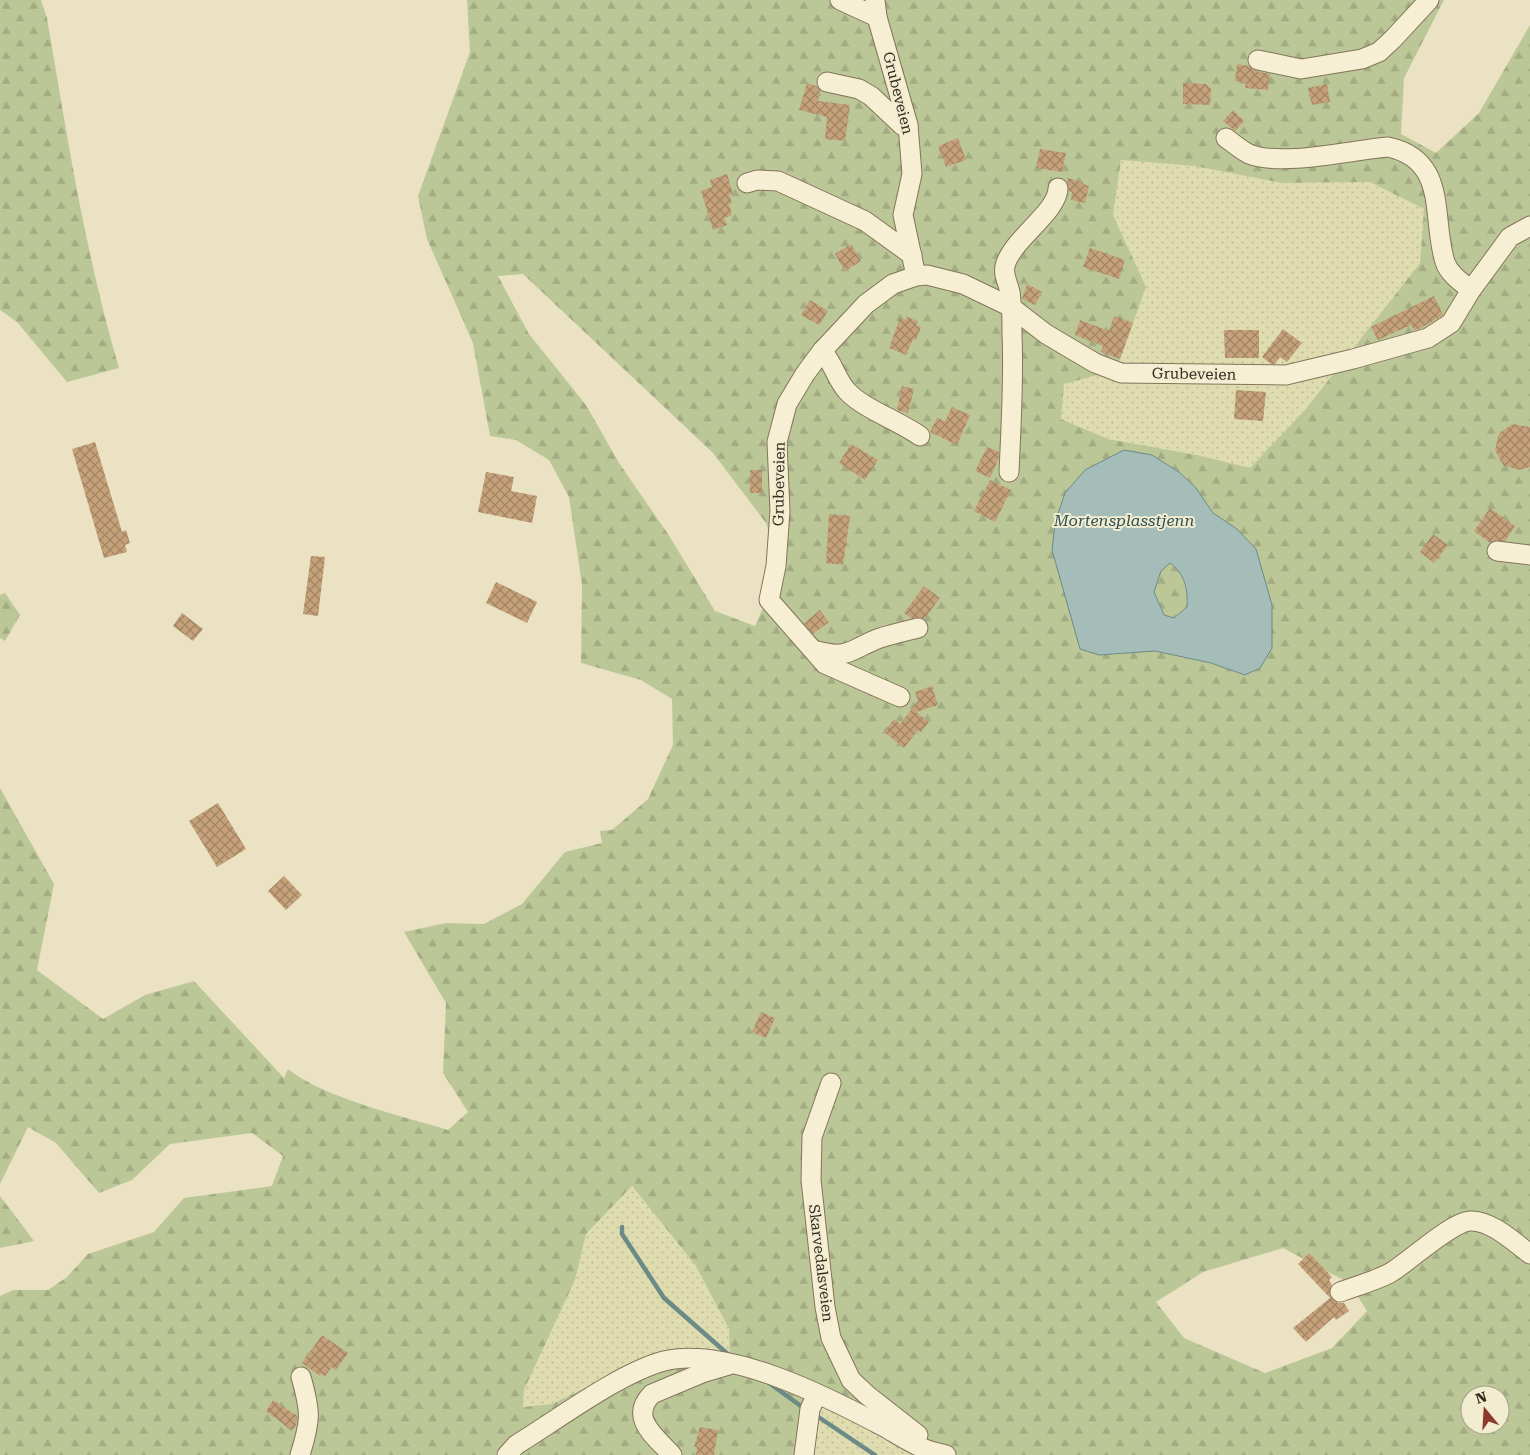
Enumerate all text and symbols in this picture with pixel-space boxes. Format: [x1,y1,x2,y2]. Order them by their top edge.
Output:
street label: Grubeveien [879,50,917,136]
street label: Grubeveien [1152,364,1237,384]
street label: Grubeveien [769,441,789,526]
water label: Mortensplasstjenn [1053,511,1194,530]
street label: Skarvedalsveien [805,1203,837,1323]
north arrow [1460,1385,1510,1435]
text: N [1473,1388,1489,1407]

